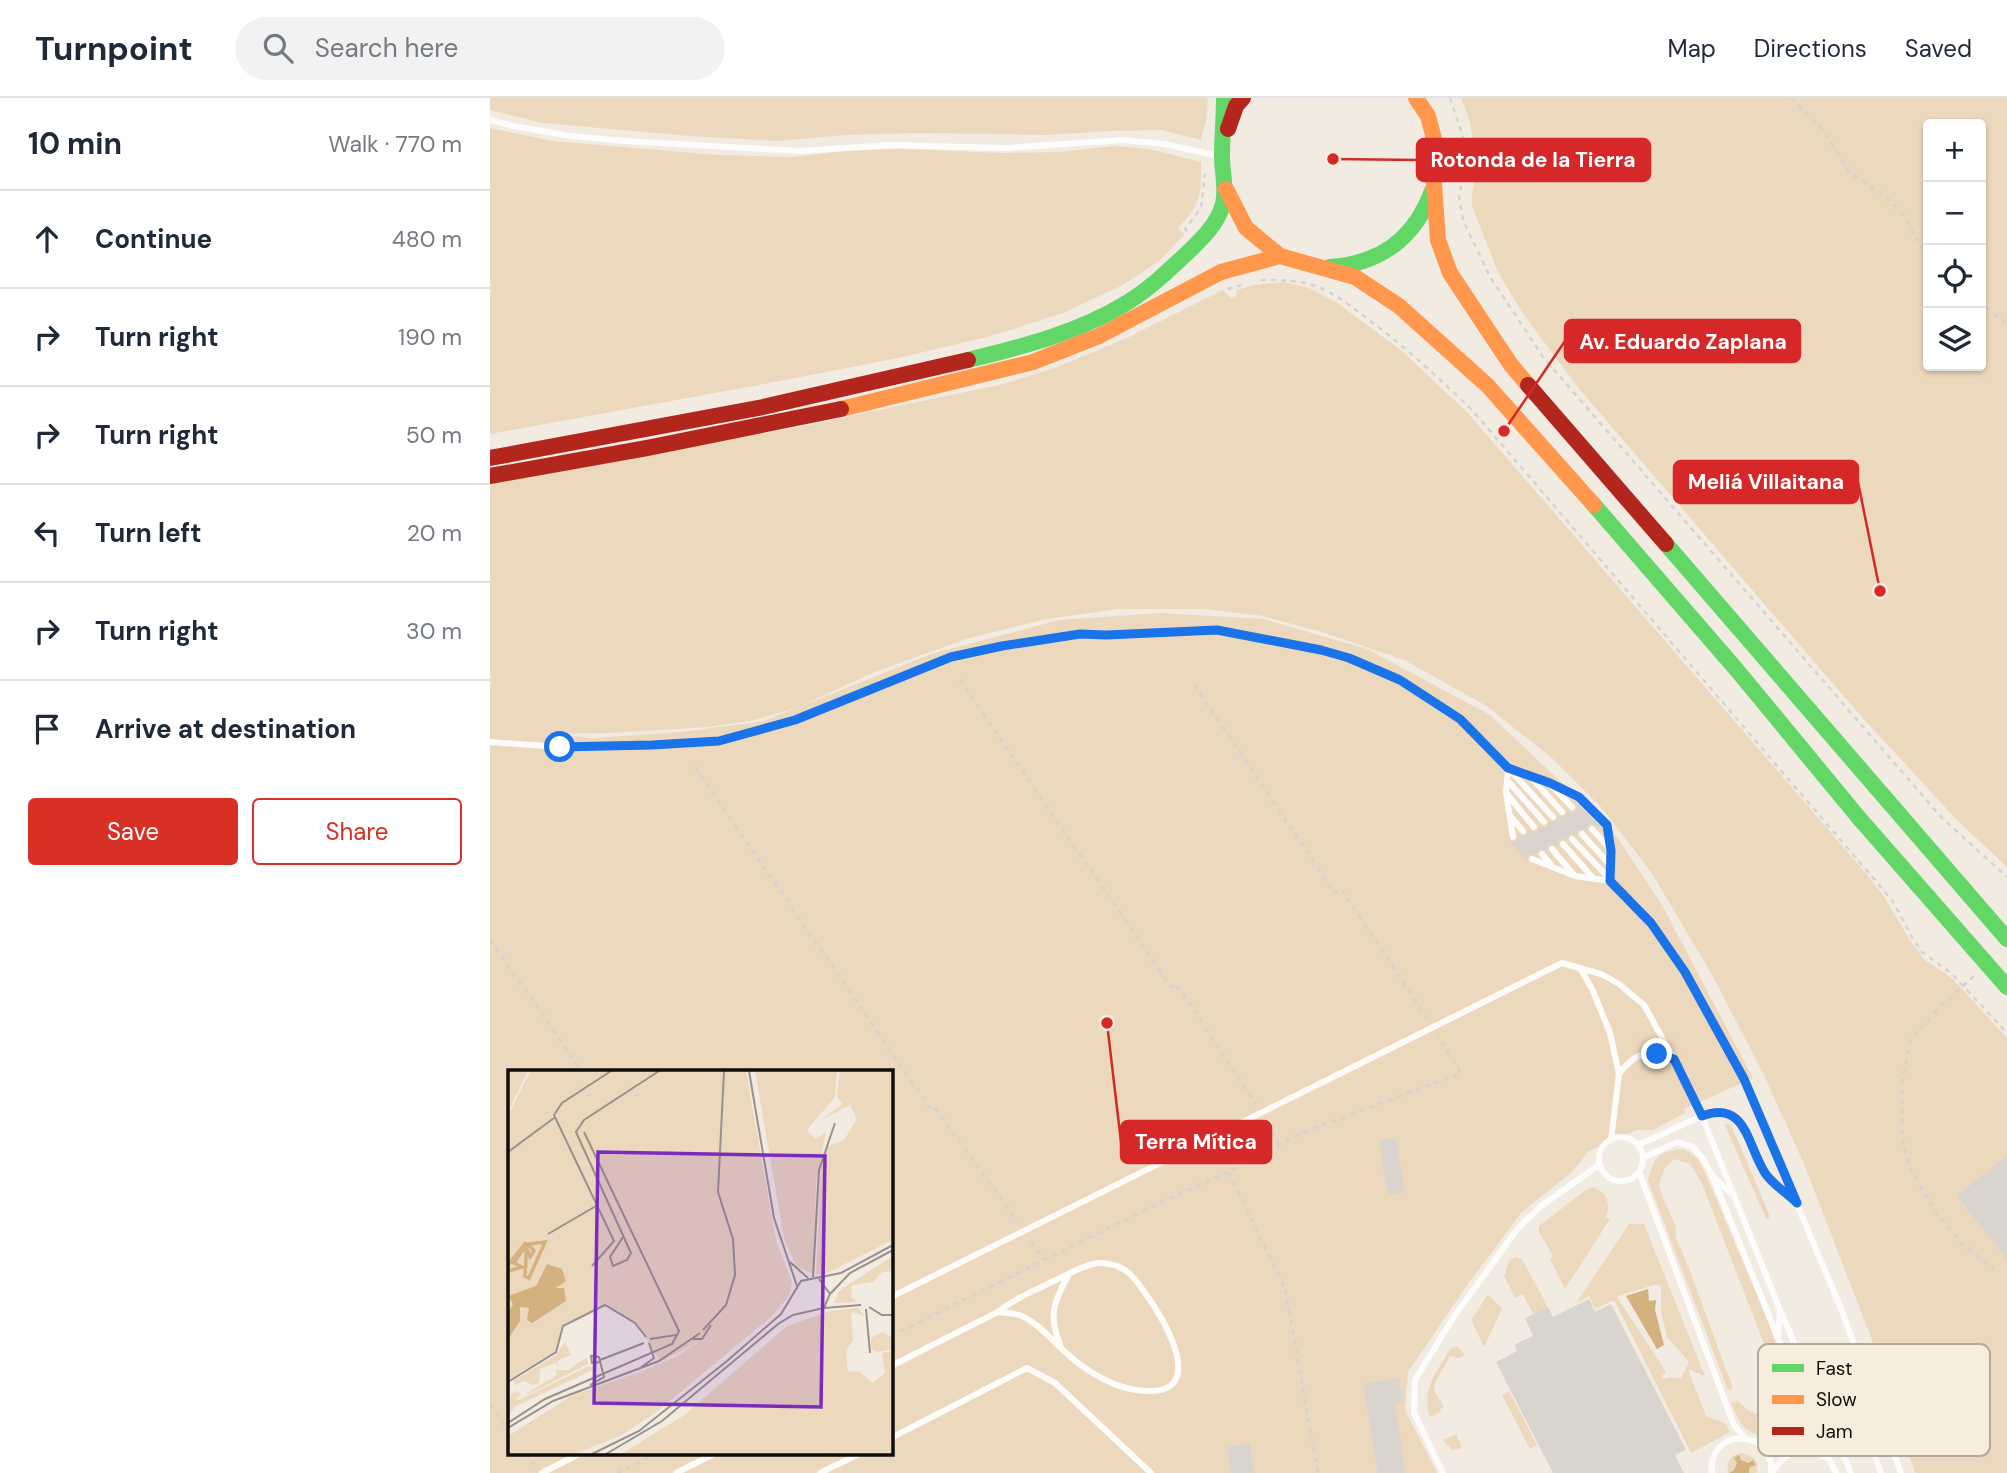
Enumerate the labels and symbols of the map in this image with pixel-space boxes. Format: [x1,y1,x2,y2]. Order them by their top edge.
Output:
callout: Rotonda de la Tierra [1417,139,1650,181]
text: Rotonda de la Tierra [1430,146,1636,174]
callout: Av. Eduardo Zaplana [1565,320,1800,362]
text: Av. Eduardo Zaplana [1579,328,1787,356]
callout: Meliá Villaitana [1674,461,1858,503]
text: Meliá Villaitana [1688,468,1844,496]
route start [544,731,575,762]
route end [1641,1038,1672,1069]
inset map [508,1070,892,1456]
callout: Terra Mítica [1121,1121,1271,1163]
text: Terra Mítica [1135,1128,1257,1156]
legend [1758,1344,1990,1456]
text: Fast [1816,1356,1852,1381]
text: Slow [1816,1387,1857,1412]
text: Jam [1816,1419,1853,1444]

